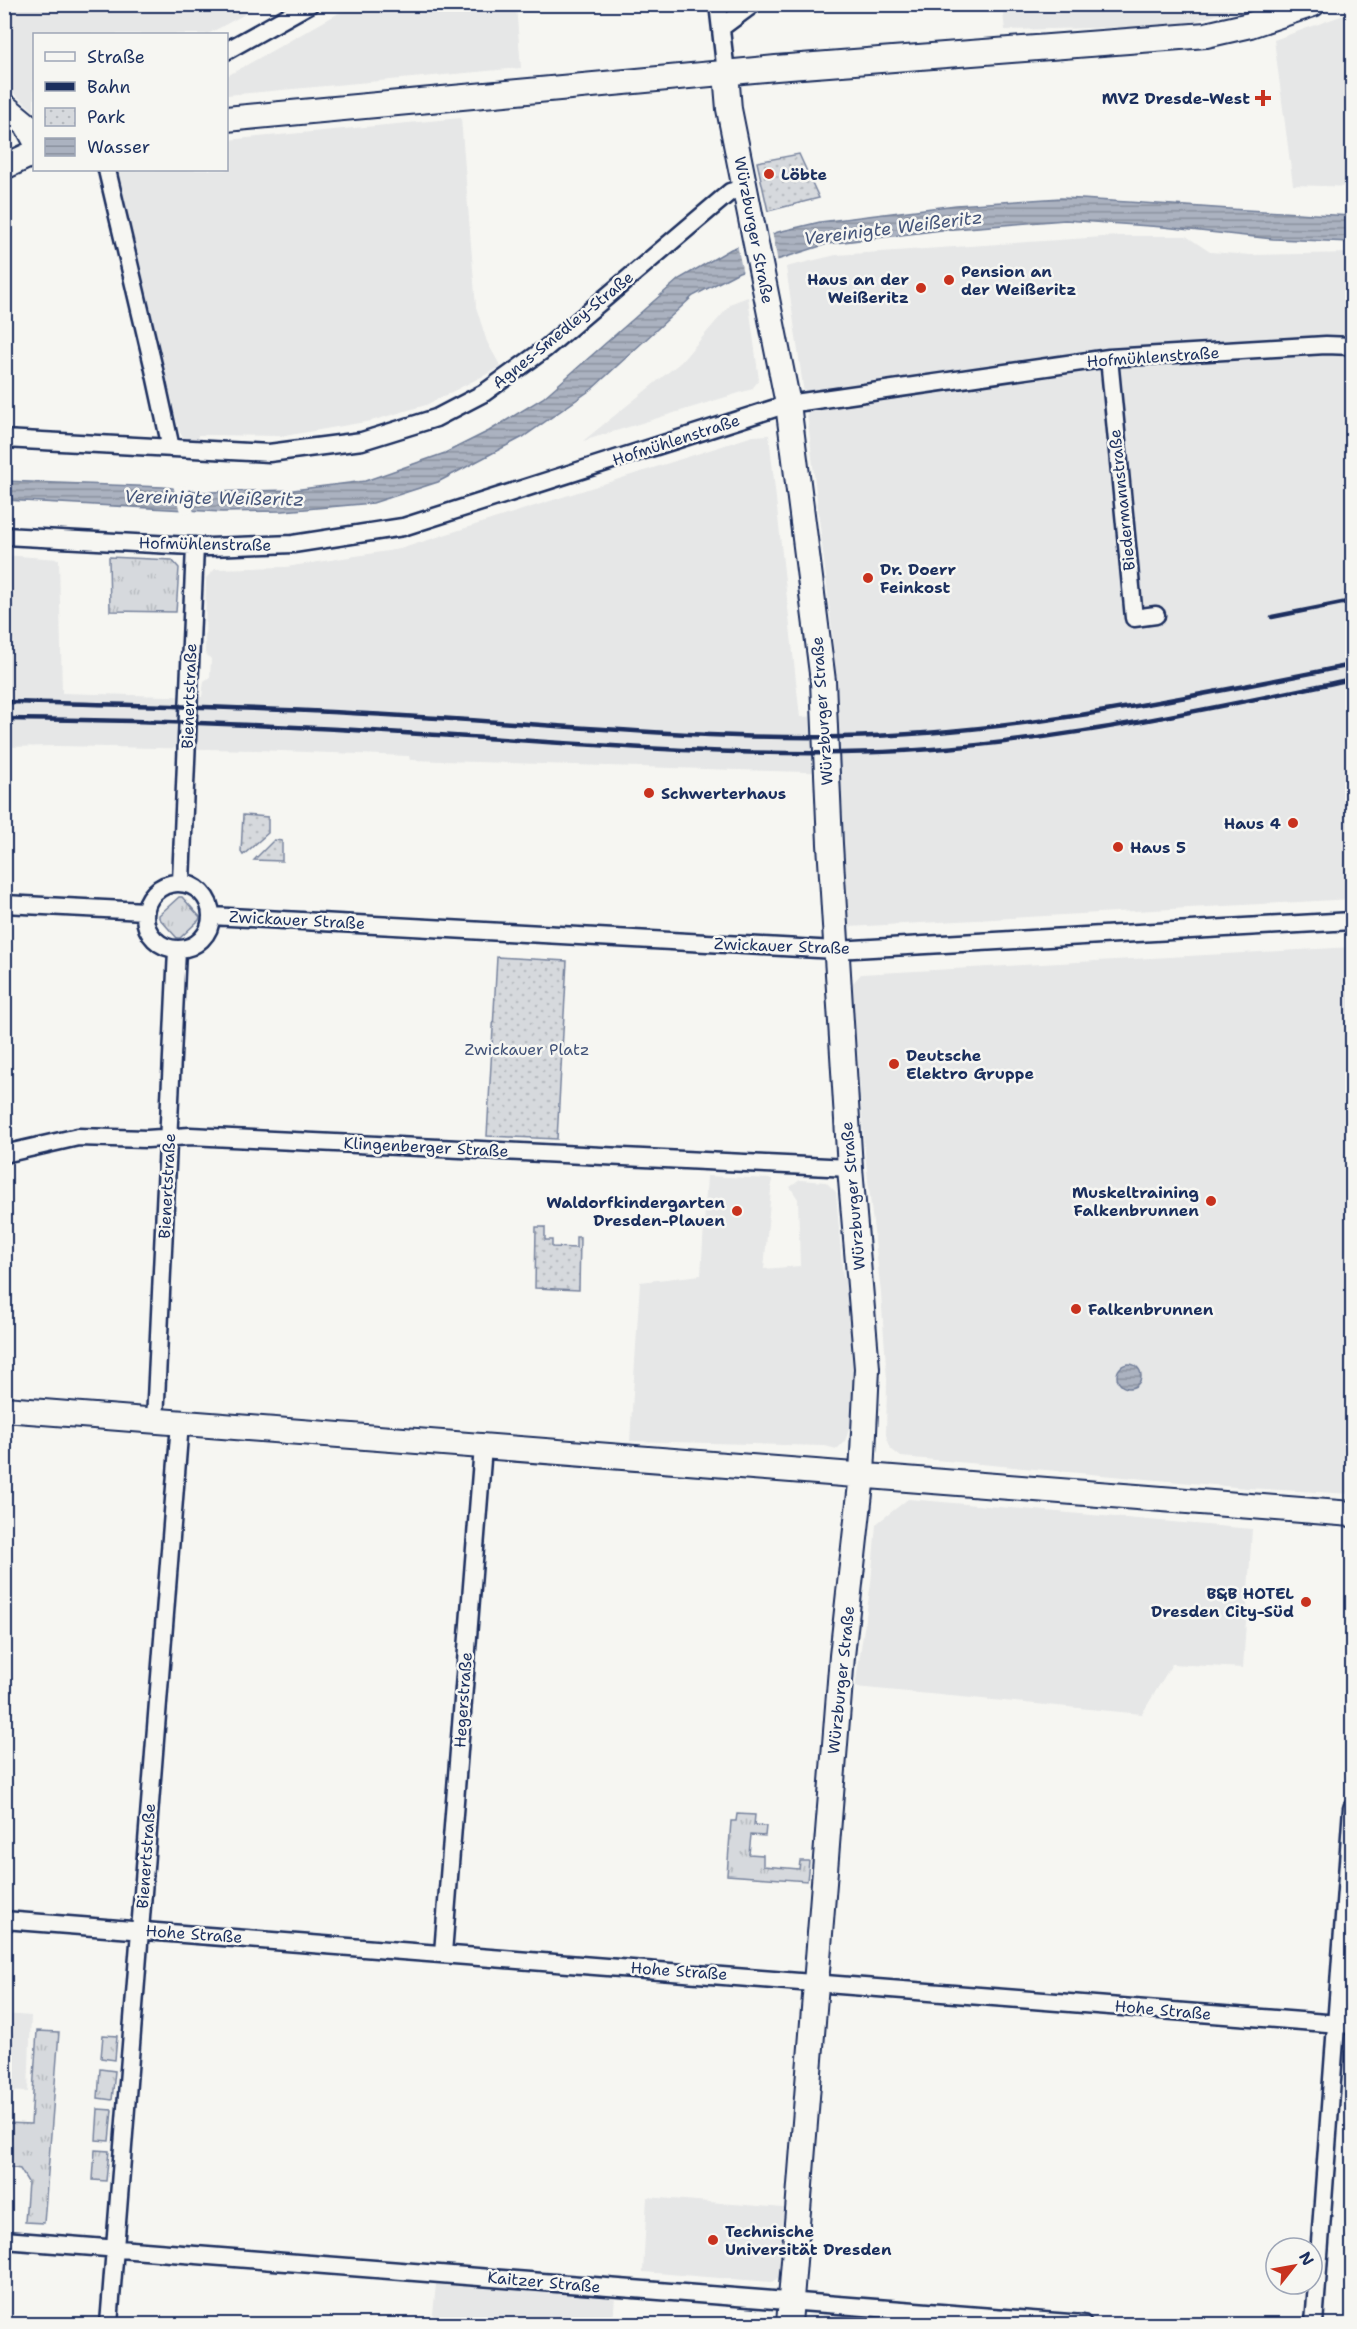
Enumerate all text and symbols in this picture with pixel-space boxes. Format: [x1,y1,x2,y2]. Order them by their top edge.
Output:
legend [33,33,228,171]
text: Straße [87,45,145,69]
text: Bahn [87,75,131,99]
place label: MVZ Dresde-West [1102,88,1250,109]
marker: MVZ Dresde-West [1254,89,1272,107]
text: Park [87,105,126,129]
text: Wasser [87,135,150,159]
street label: Würzburger Straße [729,155,779,305]
place label: Löbte [781,164,828,185]
marker: Löbte [762,167,776,181]
water label: Vereinigte Weißeritz [802,205,984,251]
place label: Pension an der Weißeritz [961,261,1077,300]
street label: Agnes-Smedley-Straße [488,267,638,393]
place label: Haus an der Weißeritz [807,269,909,308]
marker: Pension an der Weißeritz [942,273,956,287]
marker: Haus an der Weißeritz [914,281,928,295]
street label: Hofmühlenstraße [1086,342,1220,372]
street label: Hofmühlenstraße [610,409,742,471]
street label: Biedermannstraße [1104,428,1140,572]
water label: Vereinigte Weißeritz [124,484,304,512]
street label: Hofmühlenstraße [138,532,272,556]
place label: Dr. Doerr Feinkost [880,559,956,598]
marker: Dr. Doerr Feinkost [861,571,875,585]
street label: Würzburger Straße [806,636,838,786]
street label: Bienertstraße [177,643,201,749]
place label: Schwerterhaus [661,783,786,804]
marker: Schwerterhaus [642,786,656,800]
place label: Haus 4 [1224,813,1281,834]
marker: Haus 4 [1286,816,1300,830]
place label: Haus 5 [1130,837,1186,858]
marker: Haus 5 [1111,840,1125,854]
street label: Zwickauer Straße [228,906,366,934]
street label: Zwickauer Straße [714,933,850,959]
park label: Zwickauer Platz [465,1039,589,1060]
place label: Deutsche Elektro Gruppe [906,1045,1034,1084]
marker: Deutsche Elektro Gruppe [887,1057,901,1071]
street label: Würzburger Straße [836,1121,870,1271]
street label: Klingenberger Straße [343,1132,509,1162]
street label: Bienertstraße [154,1133,180,1239]
place label: Muskeltraining Falkenbrunnen [1072,1182,1199,1221]
place label: Waldorfkindergarten Dresden-Plauen [546,1192,725,1231]
marker: Muskeltraining Falkenbrunnen [1204,1194,1218,1208]
marker: Waldorfkindergarten Dresden-Plauen [730,1204,744,1218]
place label: Falkenbrunnen [1088,1299,1214,1320]
marker: Falkenbrunnen [1069,1302,1083,1316]
place label: B&B HOTEL Dresden City-Süd [1151,1583,1294,1622]
marker: B&B HOTEL Dresden City-Süd [1299,1595,1313,1609]
street label: Würzburger Straße [823,1605,859,1755]
street label: Hegerstraße [449,1651,477,1749]
street label: Bienertstraße [132,1803,160,1909]
street label: Hohe Straße [145,1920,243,1948]
street label: Hohe Straße [630,1957,728,1985]
street label: Hohe Straße [1114,1995,1212,2025]
place label: Technische Universität Dresden [725,2221,892,2260]
marker: Technische Universität Dresden [706,2233,720,2247]
north arrow [1264,2236,1324,2296]
text: N [1294,2248,1319,2269]
street label: Kaitzer Straße [487,2267,601,2297]

